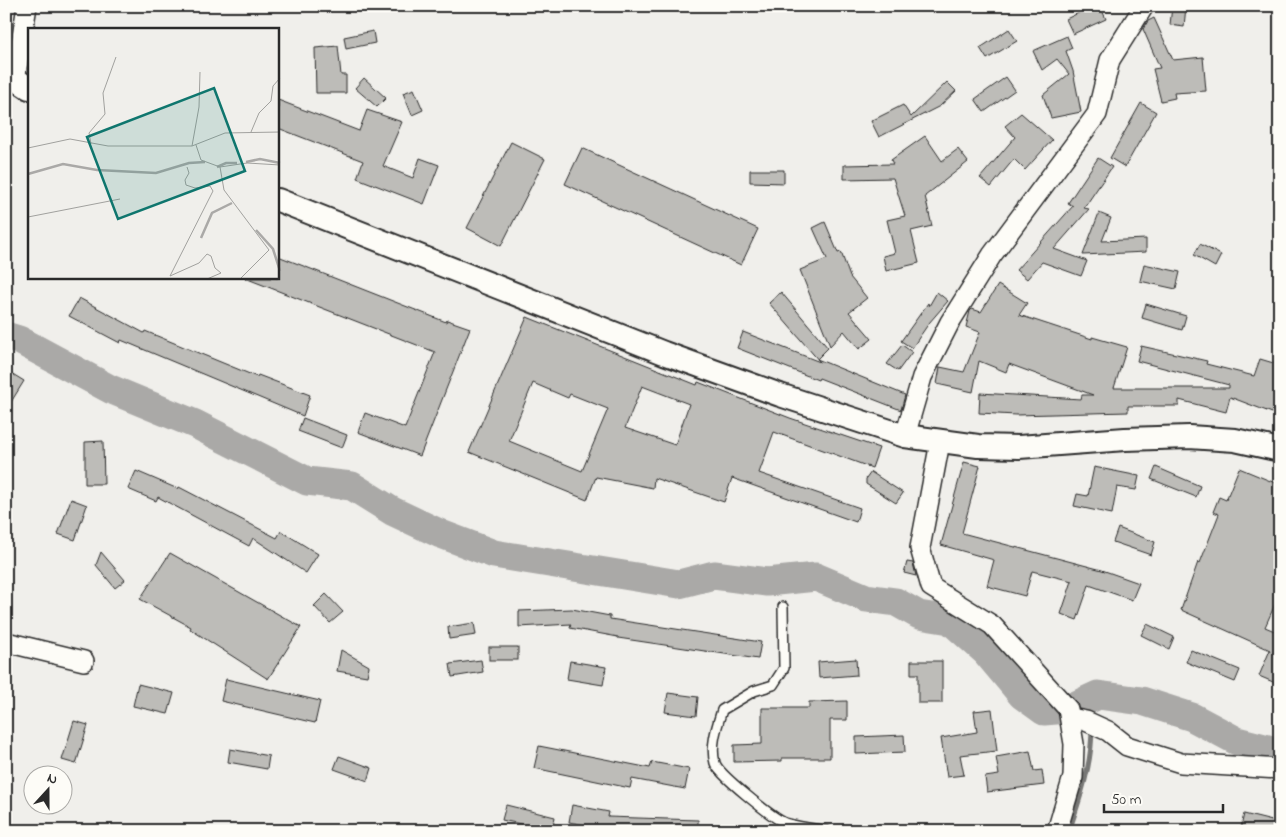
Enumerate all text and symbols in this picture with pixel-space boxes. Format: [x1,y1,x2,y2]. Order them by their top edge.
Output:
inset map [28,28,279,279]
north arrow [22,764,72,814]
text: N [44,768,60,791]
scale bar [1104,782,1222,814]
text: 50 m [1111,789,1142,811]

